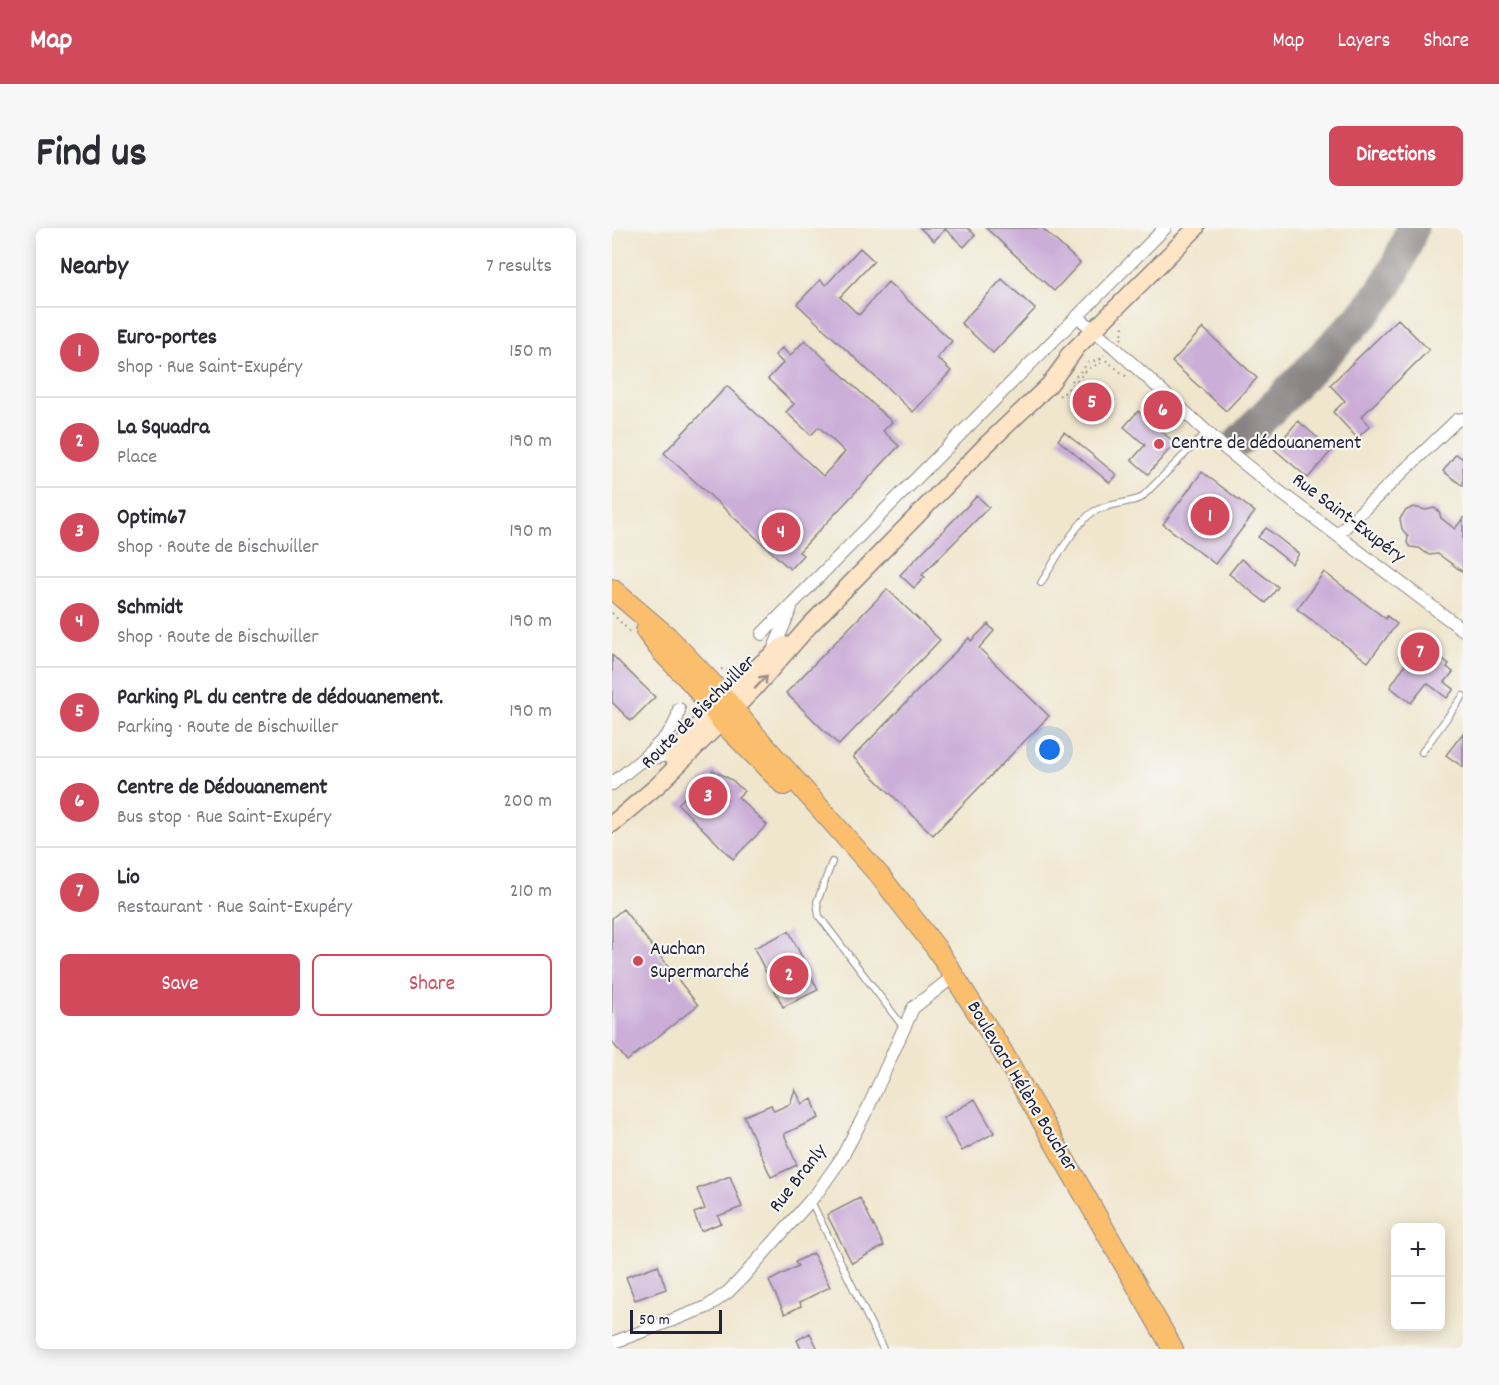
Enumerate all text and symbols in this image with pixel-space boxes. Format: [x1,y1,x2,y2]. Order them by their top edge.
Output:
text: Map [30,22,72,62]
text: Map [1273,27,1304,57]
text: Layers [1337,27,1390,57]
text: Share [1423,27,1469,57]
text: Find us [36,126,147,186]
button: Directions [1329,126,1463,186]
text: Nearby [60,249,128,286]
text: 7 results [486,253,552,281]
text: Euro-portes [117,323,217,354]
text: 1 [77,338,82,366]
text: 150 m [509,338,552,366]
text: Shop · Rue Saint-Exupéry [117,354,302,382]
pin: 5 [1072,380,1112,424]
pin: 6 [1144,388,1182,432]
text: La Squadra [117,413,209,444]
text: 2 [75,428,84,456]
text: 190 m [509,428,552,456]
place label: Centre de dédouanement [1171,430,1361,458]
marker: Centre de dédouanement [1152,437,1166,451]
text: Place [117,444,157,472]
street label: Rue Saint-Exupéry [1285,467,1411,572]
pin: 1 [1190,494,1230,538]
text: Optim67 [117,503,186,534]
pin: 4 [762,510,800,554]
text: 3 [75,518,84,546]
text: 190 m [509,518,552,546]
text: Shop · Route de Bischwiller [117,534,319,562]
text: Schmidt [117,593,183,624]
text: 4 [75,608,84,636]
text: 190 m [509,608,552,636]
text: Shop · Route de Bischwiller [117,624,319,652]
pin: 7 [1400,630,1440,674]
street label: Route de Bischwiller [635,649,763,777]
one-way arrow [753,675,767,690]
text: Parking PL du centre de dédouanement. [117,683,443,714]
text: 5 [75,698,84,726]
text: 190 m [509,698,552,726]
text: Parking · Route de Bischwiller [117,714,338,742]
your location [1035,735,1064,764]
text: Centre de Dédouanement [117,773,327,804]
pin: 3 [688,774,728,818]
text: 6 [75,788,84,816]
text: 200 m [503,788,552,816]
text: Bus stop · Rue Saint-Exupéry [117,804,331,832]
text: Lio [117,863,140,894]
text: 7 [76,878,83,906]
text: 210 m [510,878,552,906]
text: Restaurant · Rue Saint-Exupéry [117,894,352,922]
place label: Auchan Supermarché [650,936,749,987]
pin: 2 [770,952,808,998]
button: Save [60,954,300,1016]
button: Share [312,954,552,1016]
marker: Auchan Supermarché [631,954,645,968]
street label: Boulevard Hélène Boucher [959,996,1083,1178]
street label: Rue Branly [763,1138,835,1219]
map controls [1391,1223,1445,1331]
button: + [1391,1223,1445,1277]
button: − [1391,1277,1445,1331]
scale bar [630,1307,722,1334]
text: 50 m [639,1309,670,1332]

